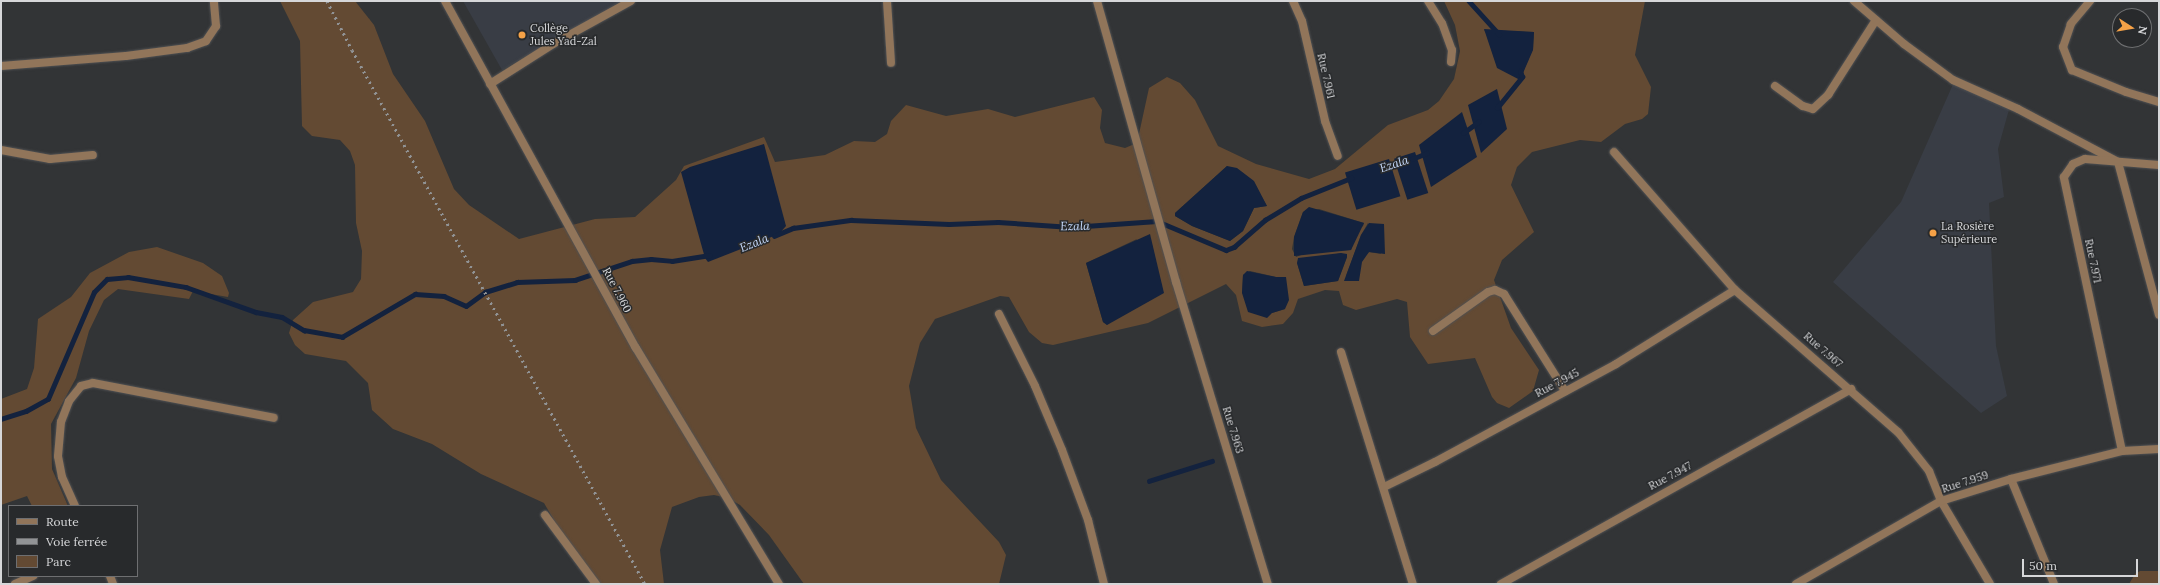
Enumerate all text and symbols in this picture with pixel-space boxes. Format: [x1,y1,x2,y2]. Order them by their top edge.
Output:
north arrow [2112,8,2152,48]
place label: Collège Jules Yad-Zal [530,22,597,48]
text: N [2135,25,2150,36]
marker: Collège Jules Yad-Zal [517,30,527,40]
street label: Rue 7.961 [1314,52,1338,100]
water label: Ezala [1378,153,1410,175]
water label: Ezala [1060,219,1090,233]
place label: La Rosière Supérieure [1941,220,1997,246]
marker: La Rosière Supérieure [1928,228,1938,238]
water label: Ezala [738,231,770,255]
street label: Rue 7.971 [2082,238,2104,284]
street label: Rue 7.960 [600,265,634,315]
street label: Rue 7.967 [1801,329,1845,371]
street label: Rue 7.945 [1533,366,1581,400]
street label: Rue 7.963 [1220,405,1246,455]
street label: Rue 7.947 [1646,459,1694,493]
street label: Rue 7.959 [1940,468,1990,496]
legend [8,505,138,577]
text: Route [46,514,79,529]
text: Voie ferrée [46,534,107,549]
scale bar [2024,551,2140,577]
text: Parc [46,554,71,569]
text: 50 m [2029,558,2057,573]

